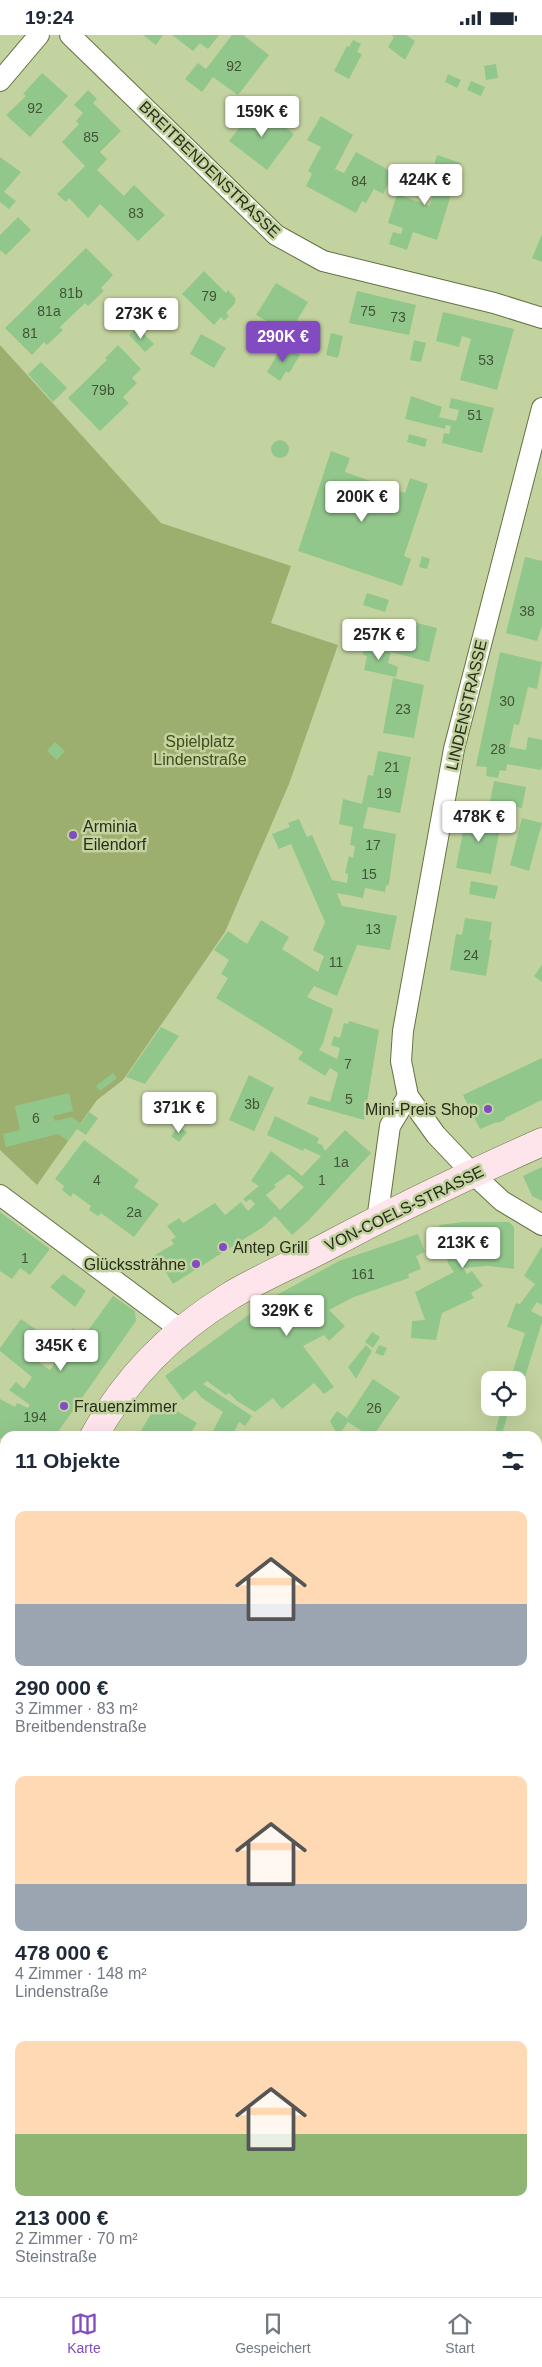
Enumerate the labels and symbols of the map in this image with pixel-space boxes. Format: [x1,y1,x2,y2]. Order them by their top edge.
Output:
house number: 92 [226,58,242,74]
pin: 159K € [221,96,303,138]
street label: BREITBENDENSTRASSE [136,98,283,241]
house number: 92 [27,100,43,116]
house number: 85 [83,129,99,145]
pin: 424K € [384,163,466,206]
house number: 84 [351,173,367,189]
house number: 83 [128,205,144,221]
house number: 81b [59,285,83,301]
house number: 79 [201,288,217,304]
pin: 273K € [100,297,182,340]
house number: 81a [37,303,61,319]
house number: 75 [360,303,376,319]
house number: 73 [390,309,406,325]
pin: 290K € [242,321,324,363]
house number: 81 [22,325,38,341]
house number: 53 [478,352,494,368]
house number: 79b [91,382,115,398]
house number: 51 [467,407,483,423]
pin: 200K € [321,481,403,523]
house number: 38 [519,603,535,619]
pin: 257K € [338,619,420,661]
street label: LINDENSTRASSE [443,638,490,772]
house number: 30 [499,693,515,709]
house number: 23 [395,701,411,717]
park label: Spielplatz Lindenstraße [153,733,247,768]
house number: 28 [490,741,506,757]
house number: 21 [384,759,400,775]
house number: 19 [376,785,392,801]
pin: 478K € [438,801,520,843]
place label: Arminia Eilendorf [83,818,147,853]
marker: Arminia Eilendorf [67,829,79,841]
house number: 17 [365,837,381,853]
house number: 15 [361,866,377,882]
house number: 13 [365,921,381,937]
house number: 24 [463,947,479,963]
house number: 11 [329,954,343,970]
house number: 7 [344,1056,352,1072]
pin: 371K € [138,1091,220,1134]
house number: 5 [345,1091,353,1107]
house number: 3b [244,1096,260,1112]
place label: Mini-Preis Shop [365,1101,478,1118]
marker: Mini-Preis Shop [482,1103,494,1115]
house number: 6 [32,1110,40,1126]
house number: 1a [333,1154,349,1170]
street label: VON-COELS-STRASSE [322,1163,486,1254]
house number: 4 [93,1172,101,1188]
house number: 1 [318,1172,326,1188]
house number: 2a [126,1204,142,1220]
pin: 213K € [422,1227,504,1269]
place label: Antep Grill [233,1239,308,1256]
marker: Antep Grill [217,1241,229,1253]
house number: 1 [21,1250,29,1266]
place label: Glückssträhne [84,1256,186,1273]
marker: Glückssträhne [190,1258,202,1270]
house number: 161 [351,1266,375,1282]
pin: 329K € [246,1295,328,1337]
pin: 345K € [20,1329,102,1372]
place label: Frauenzimmer [74,1398,178,1415]
marker: Frauenzimmer [58,1400,70,1412]
house number: 26 [366,1400,382,1416]
house number: 194 [23,1409,47,1425]

